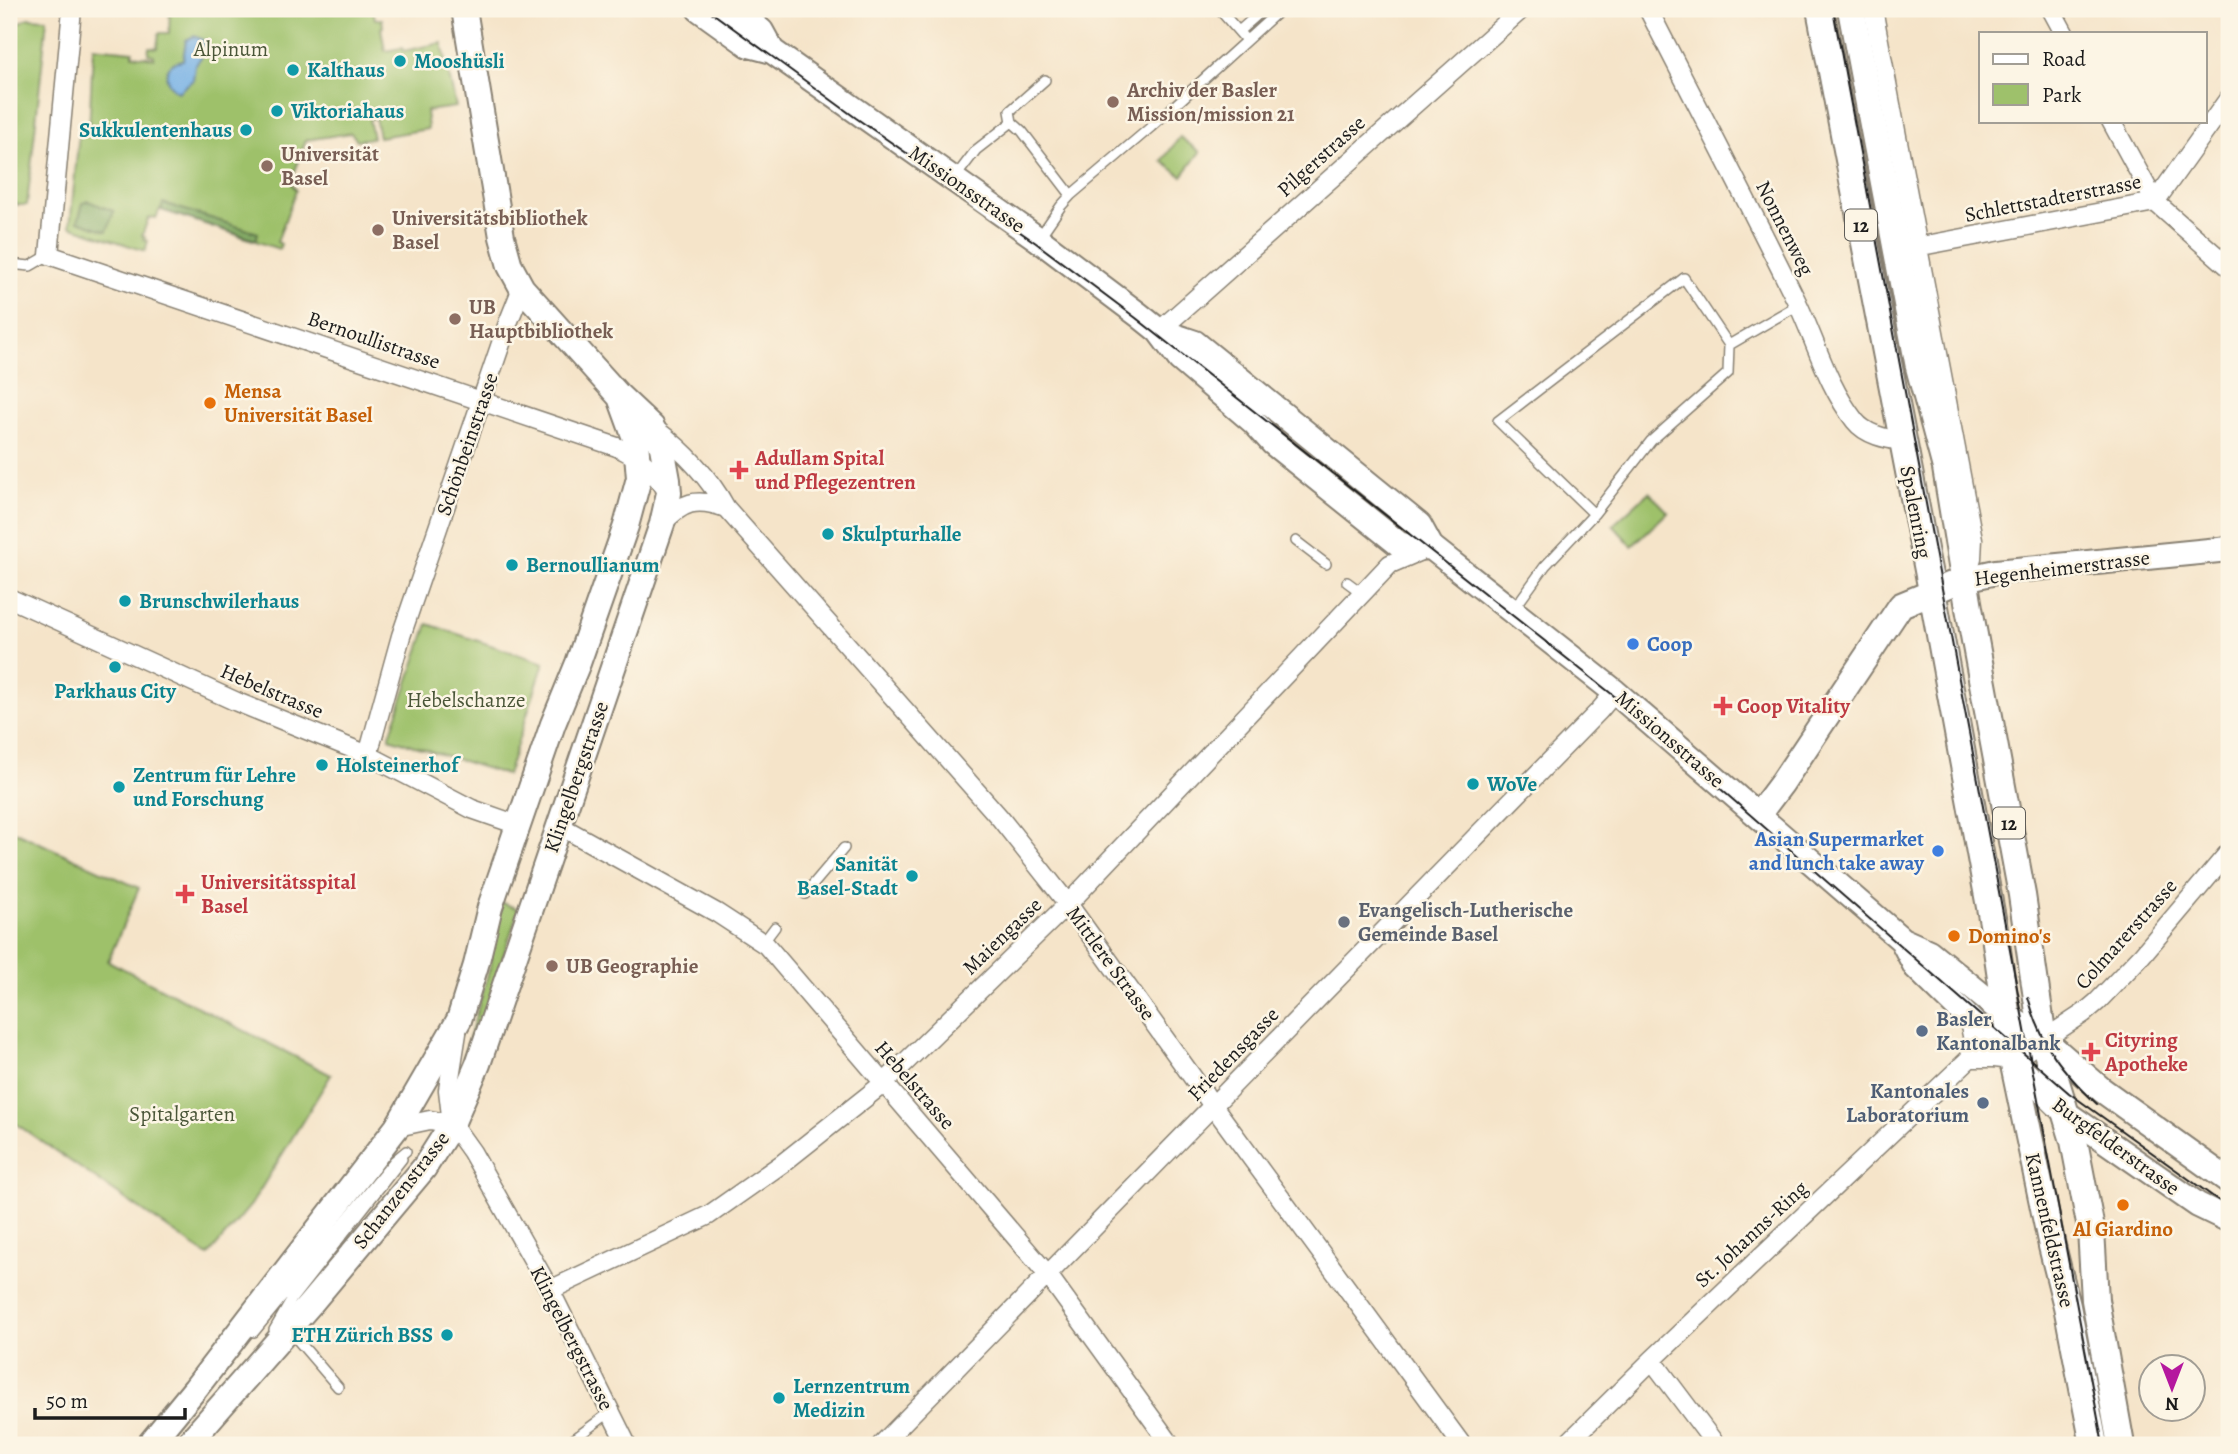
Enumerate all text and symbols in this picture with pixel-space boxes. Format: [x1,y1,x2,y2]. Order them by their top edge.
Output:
legend [1979,32,2206,122]
park label: Alpinum [193,35,268,63]
text: Road [2042,45,2086,73]
place label: Mooshüsli [414,47,505,75]
marker: Mooshüsli [392,53,408,69]
place label: Kalthaus [307,56,385,84]
marker: Kalthaus [285,62,301,78]
place label: Archiv der Basler Mission/mission 21 [1126,76,1295,128]
text: Park [2042,81,2082,109]
marker: Archiv der Basler Mission/mission 21 [1105,94,1121,110]
place label: Viktoriahaus [290,97,404,125]
marker: Viktoriahaus [269,103,285,119]
street label: Pilgerstrasse [1271,109,1371,203]
place label: Sukkulentenhaus [79,116,232,144]
marker: Sukkulentenhaus [238,122,254,138]
street label: Missionsstrasse [903,139,1031,239]
place label: Universität Basel [281,140,379,192]
marker: Universität Basel [259,158,275,174]
street label: Schlettstadterstrasse [1962,167,2144,229]
street label: Nonnenweg [1749,176,1821,281]
place label: Universitätsbibliothek Basel [392,204,588,256]
road number: 12 [1845,210,1877,241]
marker: Universitätsbibliothek Basel [370,222,386,238]
place label: UB Hauptbibliothek [469,293,613,345]
street label: Bernoullistrasse [304,304,444,376]
marker: UB Hauptbibliothek [447,311,463,327]
street label: Schönbeinstrasse [429,369,505,519]
place label: Mensa Universität Basel [224,377,373,429]
marker: Mensa Universität Basel [202,395,218,411]
place label: Adullam Spital und Pflegezentren [754,444,916,496]
marker: Adullam Spital und Pflegezentren [729,460,749,480]
street label: Spalenring [1893,463,1939,561]
place label: Skulpturhalle [842,520,962,548]
marker: Skulpturhalle [820,526,836,542]
street label: Hegenheimerstrasse [1973,543,2151,593]
place label: Bernoullianum [526,551,660,579]
marker: Bernoullianum [504,557,520,573]
place label: Brunschwilerhaus [139,587,299,615]
marker: Brunschwilerhaus [117,593,133,609]
place label: Coop [1647,630,1693,658]
marker: Coop [1625,636,1641,652]
street label: Hebelstrasse [216,657,328,725]
marker: Parkhaus City [107,659,123,675]
place label: Parkhaus City [54,677,177,705]
street label: Missionsstrasse [1609,684,1731,794]
park label: Hebelschanze [407,686,525,714]
place label: Coop Vitality [1737,692,1851,720]
street label: Klingelbergstrasse [537,697,615,857]
marker: Coop Vitality [1715,698,1731,714]
place label: Holsteinerhof [336,751,461,779]
marker: Holsteinerhof [314,757,330,773]
place label: Zentrum für Lehre und Forschung [133,761,296,813]
place label: WoVe [1486,770,1537,798]
marker: WoVe [1465,776,1481,792]
marker: Zentrum für Lehre und Forschung [111,779,127,795]
road number: 12 [1993,808,2025,838]
place label: Asian Supermarket and lunch take away [1749,825,1925,877]
marker: Asian Supermarket and lunch take away [1930,843,1946,859]
place label: Sanität Basel-Stadt [797,850,898,902]
place label: Universitätsspital Basel [201,868,357,920]
marker: Sanität Basel-Stadt [904,868,920,884]
street label: Colmarerstrasse [2069,873,2183,995]
marker: Universitätsspital Basel [175,884,195,904]
street label: Maiengasse [956,891,1048,981]
place label: Evangelisch-Lutherische Gemeinde Basel [1358,896,1574,948]
street label: Mittlere Strasse [1060,900,1162,1026]
marker: Evangelisch-Lutherische Gemeinde Basel [1336,914,1352,930]
place label: Domino's [1968,922,2051,950]
marker: Domino's [1946,928,1962,944]
place label: UB Geographie [566,952,699,980]
marker: UB Geographie [544,958,560,974]
street label: Friedensgasse [1181,1001,1285,1107]
place label: Basler Kantonalbank [1936,1005,2061,1057]
marker: Basler Kantonalbank [1914,1023,1930,1039]
place label: Cityring Apotheke [2104,1026,2188,1078]
street label: Hebelstrasse [869,1035,961,1135]
marker: Cityring Apotheke [2083,1044,2099,1060]
place label: Kantonales Laboratorium [1846,1077,1969,1129]
street label: Burgfelderstrasse [2047,1090,2185,1202]
marker: Kantonales Laboratorium [1975,1095,1991,1111]
park label: Spitalgarten [129,1100,235,1128]
street label: Schanzenstrasse [346,1125,456,1255]
street label: Kannenfeldstrasse [2019,1150,2081,1310]
street label: St. Johanns-Ring [1688,1174,1814,1294]
marker: Al Giardino [2115,1197,2131,1213]
place label: Al Giardino [2072,1215,2173,1243]
street label: Klingelbergstrasse [523,1261,621,1415]
place label: ETH Zürich BSS [291,1321,433,1349]
marker: ETH Zürich BSS [439,1327,455,1343]
north arrow [2136,1352,2206,1422]
place label: Lernzentrum Medizin [793,1372,910,1424]
scale bar [35,1377,186,1421]
text: 50 m [46,1387,88,1415]
marker: Lernzentrum Medizin [771,1390,787,1406]
text: N [2165,1391,2179,1417]

